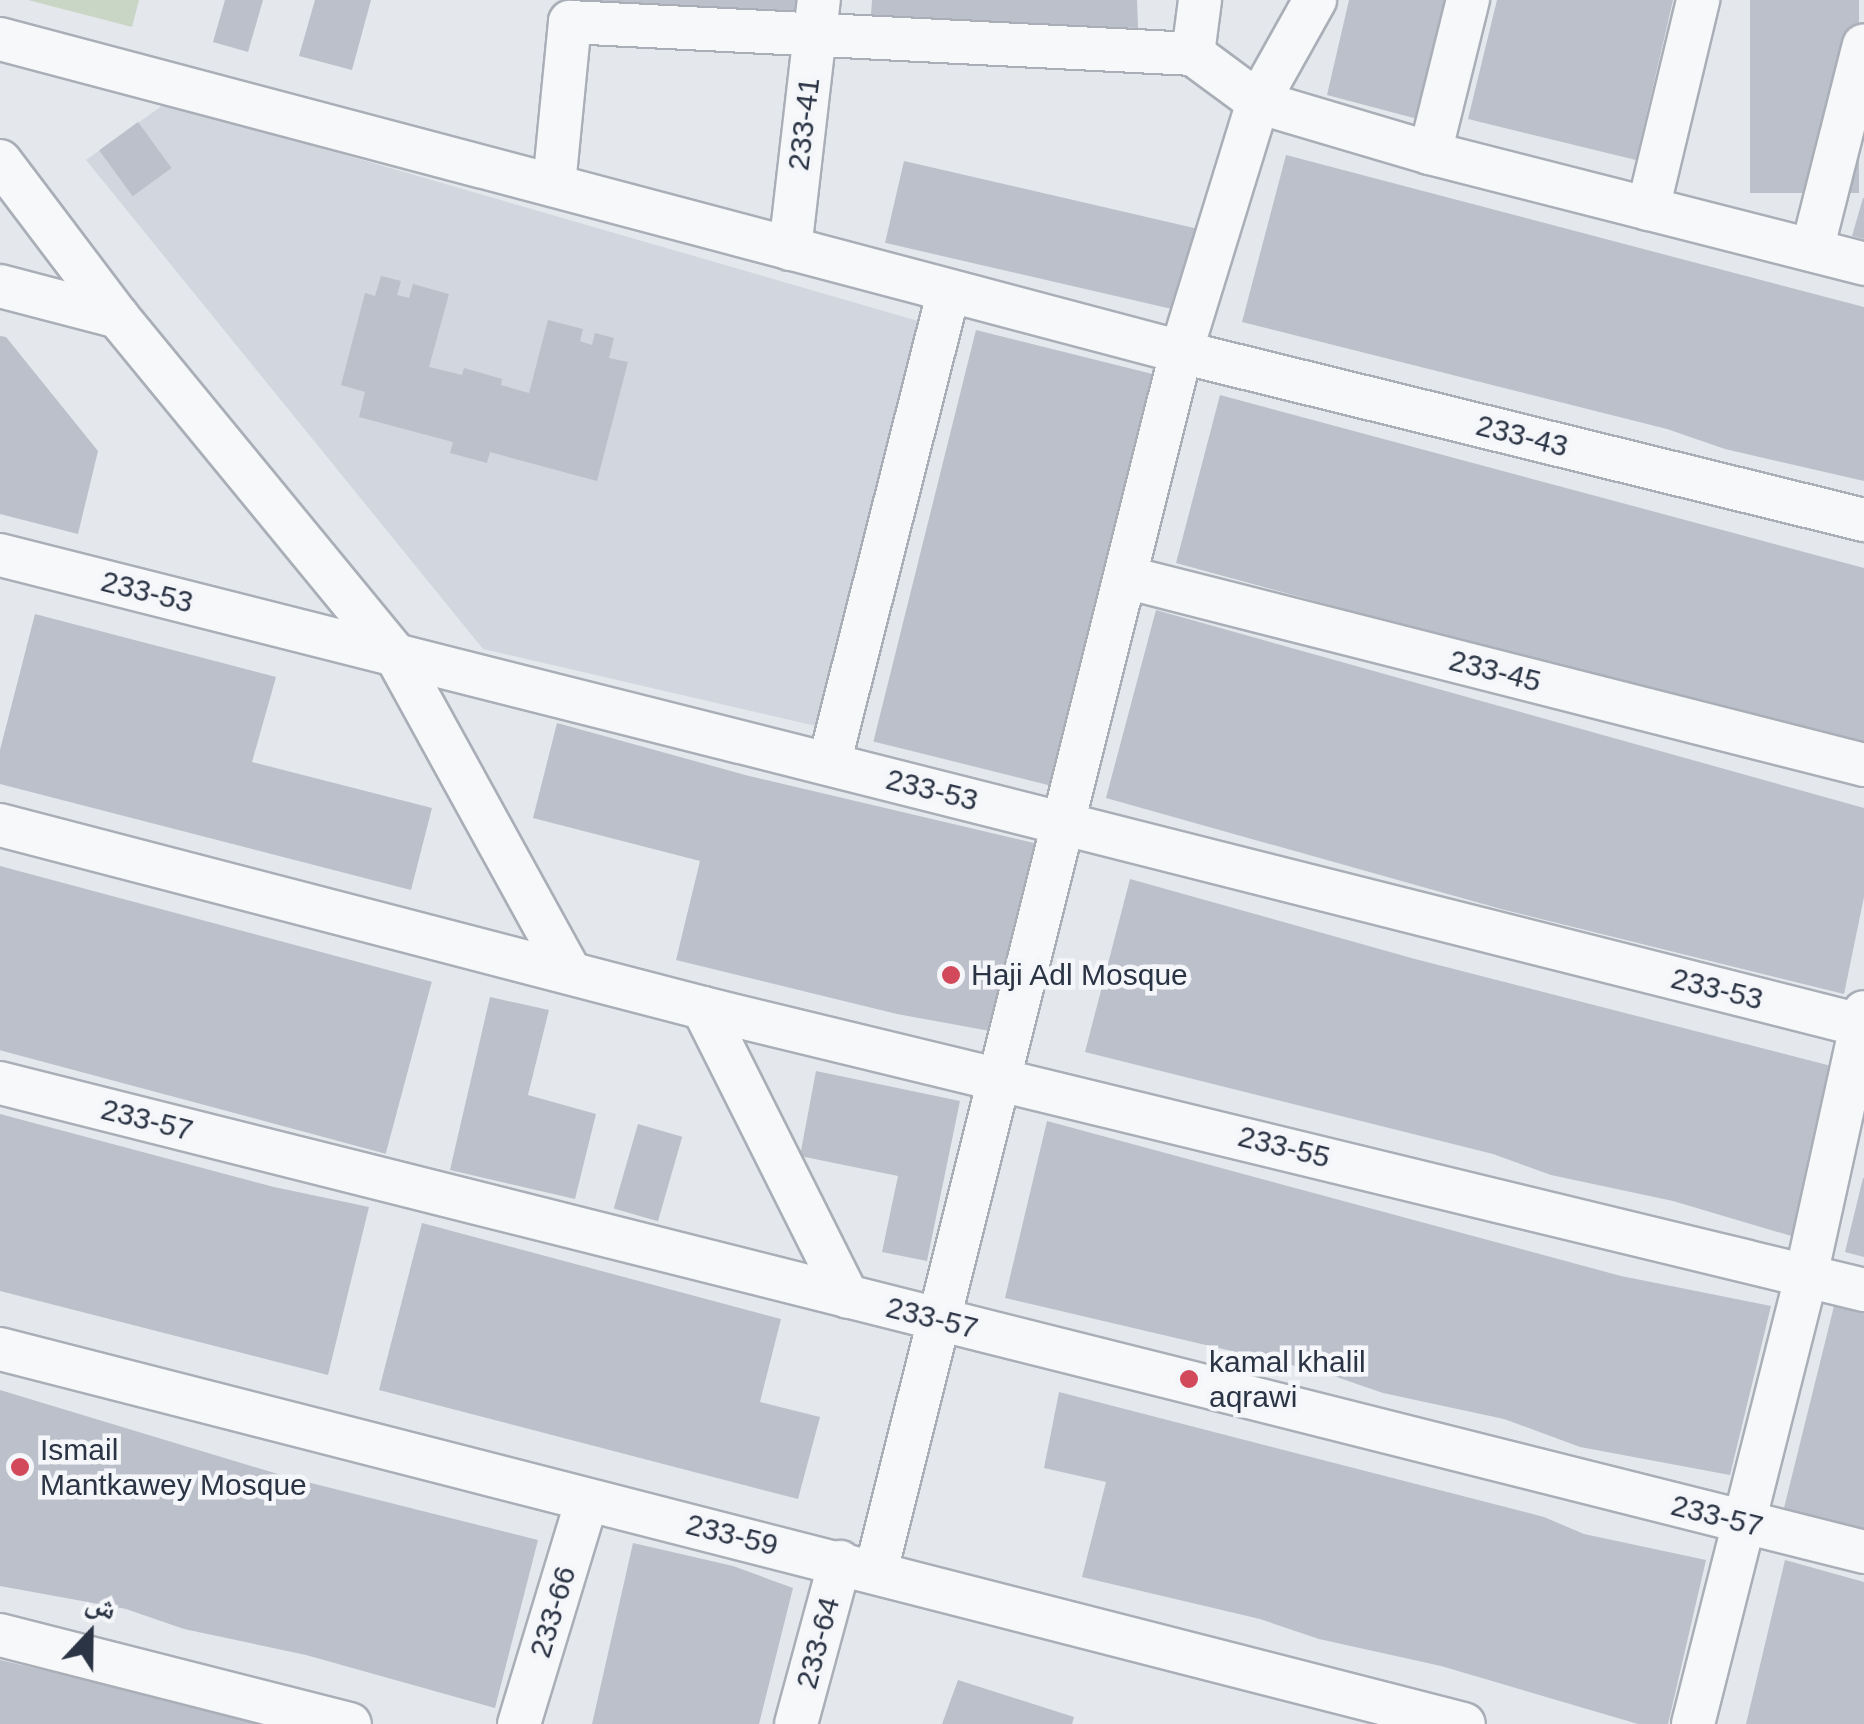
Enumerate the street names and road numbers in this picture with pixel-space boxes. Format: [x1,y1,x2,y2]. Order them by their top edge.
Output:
street label: 233-41 [780,75,828,173]
street label: 233-43 [1472,407,1572,465]
street label: 233-53 [97,563,197,621]
street label: 233-45 [1445,642,1545,700]
street label: 233-53 [882,761,982,819]
street label: 233-53 [1667,960,1767,1018]
street label: 233-57 [97,1091,197,1149]
street label: 233-55 [1234,1118,1334,1176]
street label: 233-57 [882,1289,982,1347]
street label: 233-57 [1667,1487,1767,1545]
street label: 233-59 [682,1506,782,1564]
street label: 233-66 [522,1562,584,1662]
street label: 233-64 [789,1593,847,1693]

